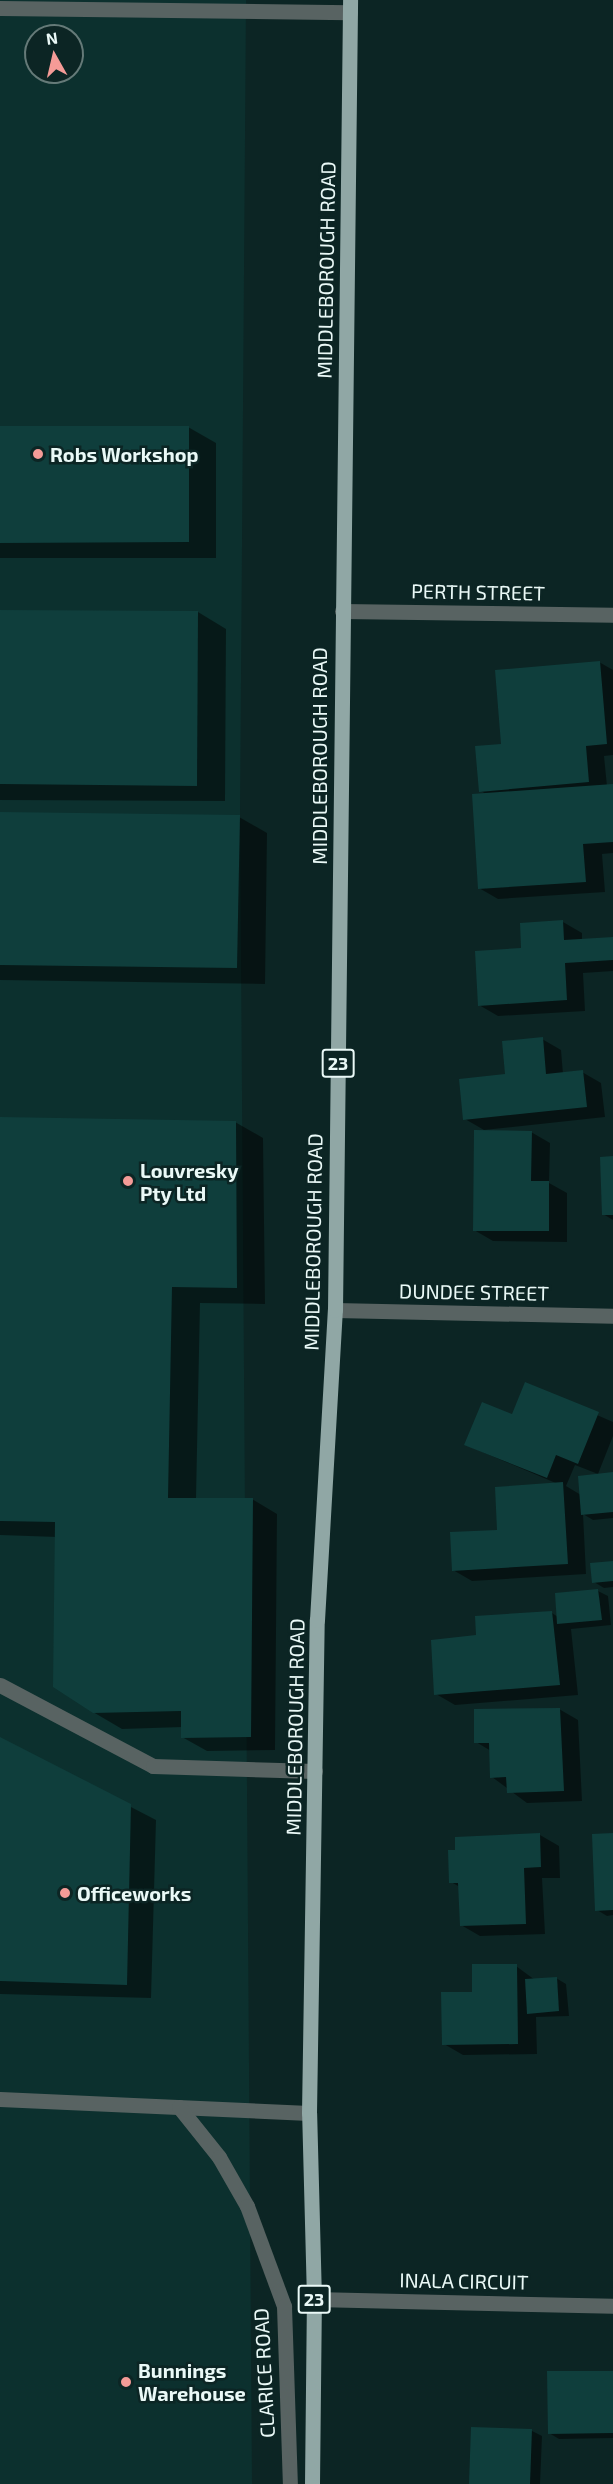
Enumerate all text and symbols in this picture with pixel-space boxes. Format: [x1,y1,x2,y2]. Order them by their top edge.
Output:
north arrow [24,24,84,84]
text: N [45,27,59,48]
street label: MIDDLEBOROUGH ROAD [312,161,340,379]
place label: Robs Workshop [50,442,199,466]
marker: Robs Workshop [31,447,45,461]
street label: PERTH STREET [411,579,545,605]
street label: MIDDLEBOROUGH ROAD [307,647,331,865]
road number: 23 [322,1048,354,1078]
street label: MIDDLEBOROUGH ROAD [299,1133,327,1351]
place label: Louvresky Pty Ltd [140,1158,238,1205]
marker: Louvresky Pty Ltd [121,1174,135,1188]
street label: DUNDEE STREET [399,1279,549,1305]
street label: MIDDLEBOROUGH ROAD [281,1618,309,1836]
place label: Officeworks [77,1881,191,1905]
marker: Officeworks [58,1886,72,1900]
street label: INALA CIRCUIT [399,2268,529,2294]
road number: 23 [298,2284,330,2314]
street label: CLARICE ROAD [249,2307,279,2439]
place label: Bunnings Warehouse [138,2358,246,2405]
marker: Bunnings Warehouse [119,2375,133,2389]

